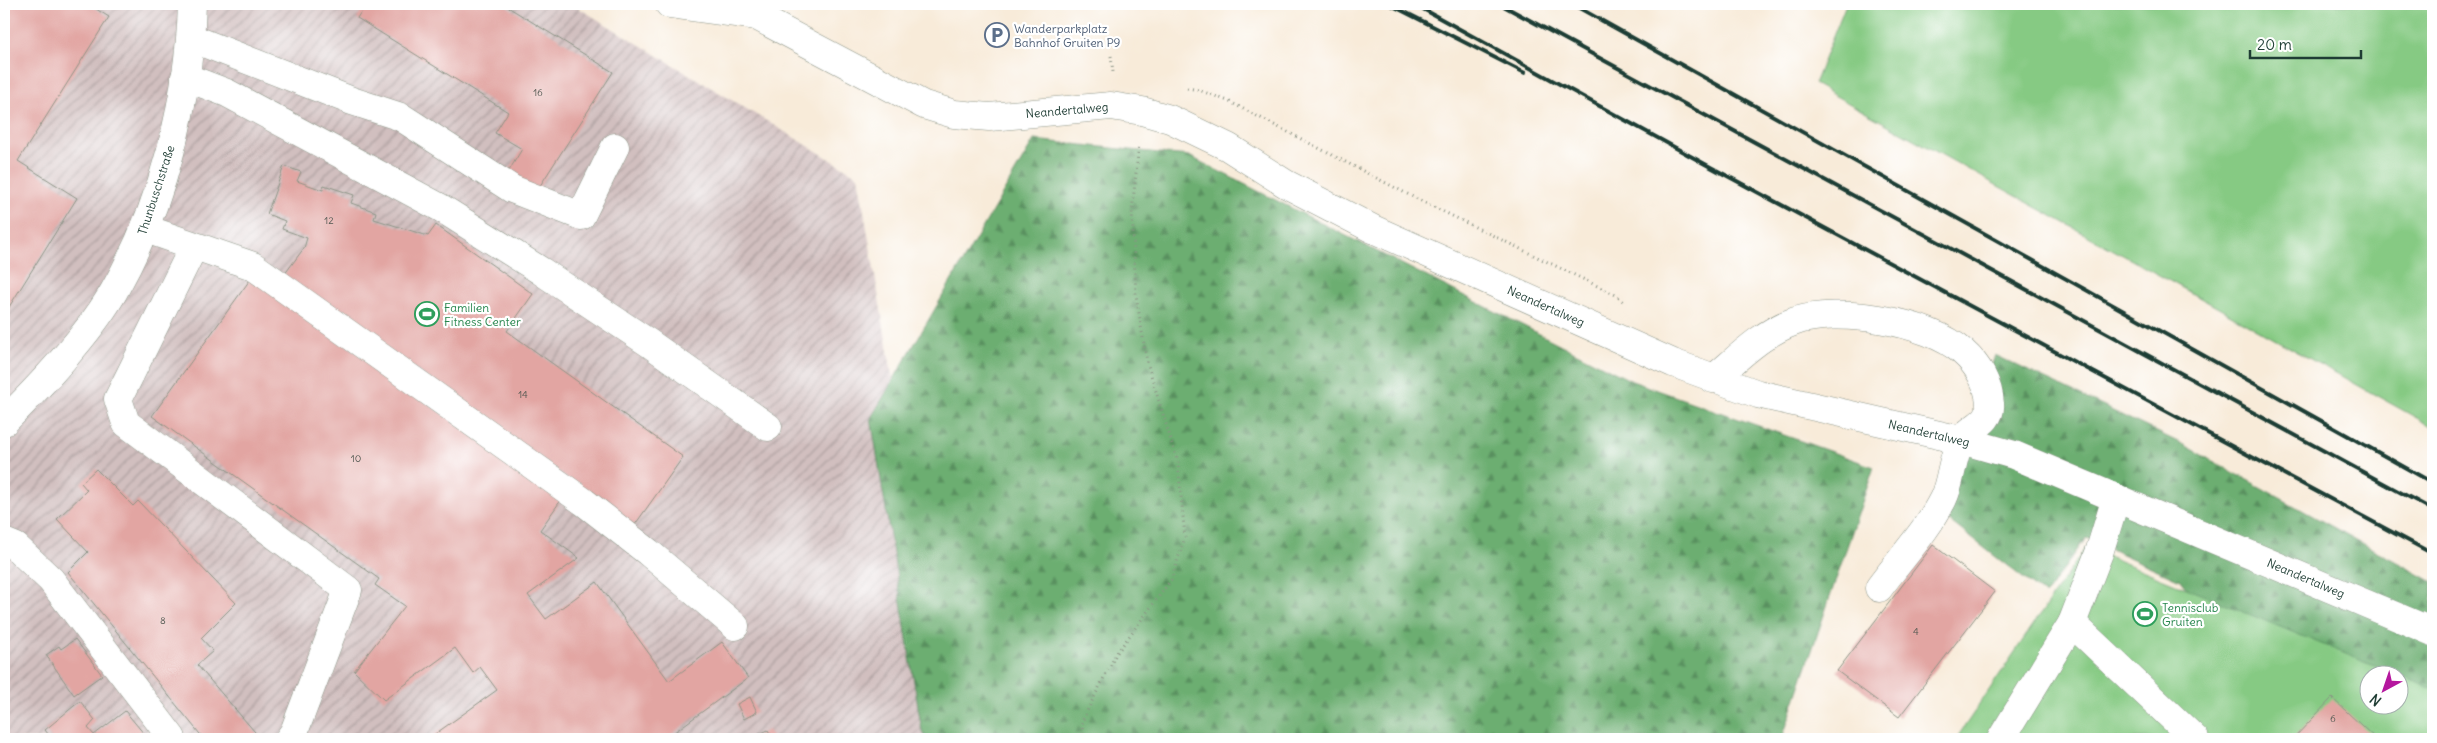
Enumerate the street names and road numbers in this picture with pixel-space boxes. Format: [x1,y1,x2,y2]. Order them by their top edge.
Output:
street label: Neandertalweg [1025,99,1109,121]
street label: Thunbuschstraße [134,143,178,237]
street label: Neandertalweg [1505,282,1587,330]
street label: Neandertalweg [1887,416,1971,450]
street label: Neandertalweg [2265,555,2347,601]

